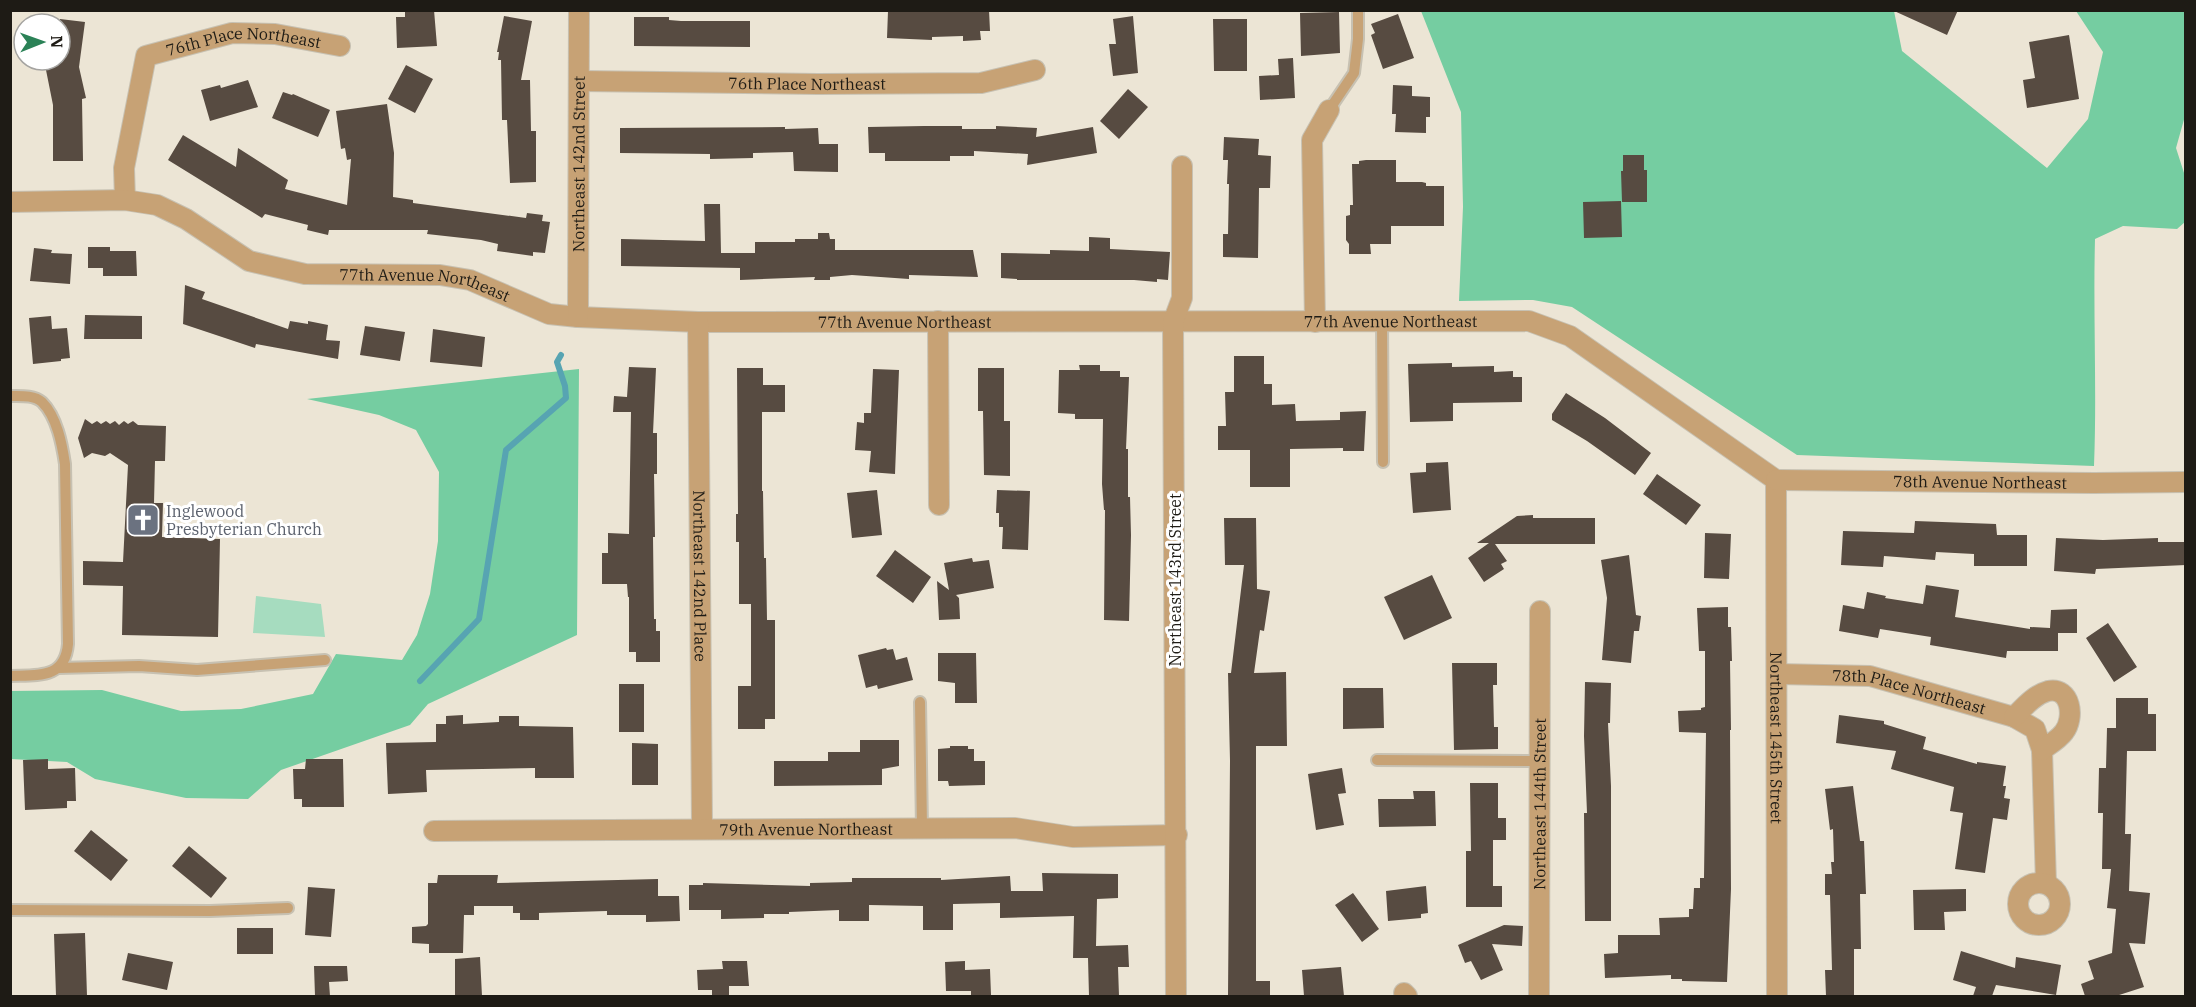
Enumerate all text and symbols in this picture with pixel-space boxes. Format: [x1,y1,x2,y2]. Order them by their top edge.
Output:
north arrow [12,12,72,72]
street label: 76th Place Northeast [164,23,323,60]
text: N [47,35,67,48]
street label: 76th Place Northeast [728,73,886,94]
street label: Northeast 142nd Street [568,75,589,252]
street label: 77th Avenue Northeast [339,264,513,306]
street label: 77th Avenue Northeast [1304,311,1478,331]
street label: 77th Avenue Northeast [818,312,992,332]
street label: 78th Avenue Northeast [1893,471,2067,493]
street label: Northeast 142nd Place [689,490,711,662]
street label: Northeast 143rd Street [1165,493,1185,667]
place label: Inglewood Presbyterian Church [166,501,322,539]
church icon: Inglewood Presbyterian Church [125,502,161,538]
street label: Northeast 145th Street [1766,652,1787,824]
street label: 78th Place Northeast [1832,665,1988,719]
street label: Northeast 144th Street [1529,718,1550,890]
street label: 79th Avenue Northeast [719,819,893,840]

